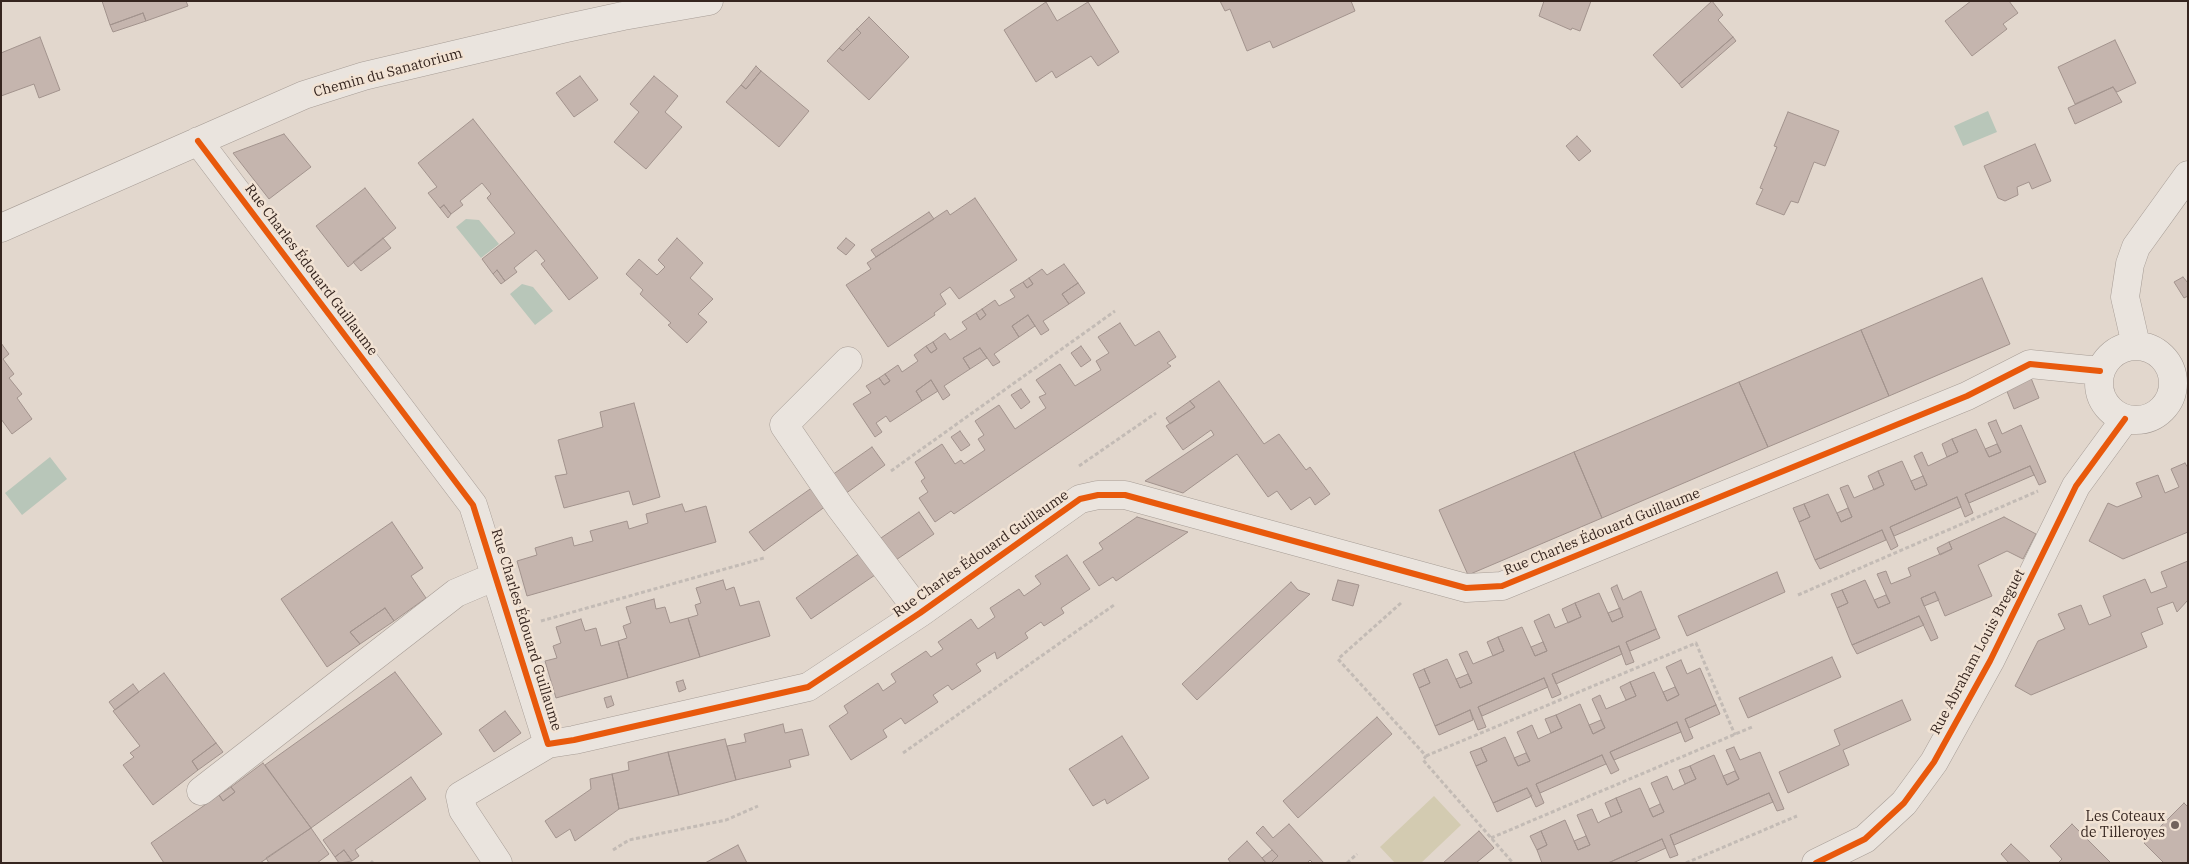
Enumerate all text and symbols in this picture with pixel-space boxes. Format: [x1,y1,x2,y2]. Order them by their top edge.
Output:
street label: Chemin du Sanatorium [312,45,464,101]
street label: Rue Charles Édouard Guillaume [241,181,381,359]
street label: Rue Charles Édouard Guillaume [1501,485,1703,579]
street label: Rue Charles Édouard Guillaume [890,487,1072,621]
street label: Rue Charles Édouard Guillaume [487,527,565,733]
street label: Rue Abraham Louis Breguet [1927,567,2029,737]
place label: Les Coteaux de Tilleroyes [2081,809,2165,842]
marker: Les Coteaux de Tilleroyes [2169,819,2181,831]

